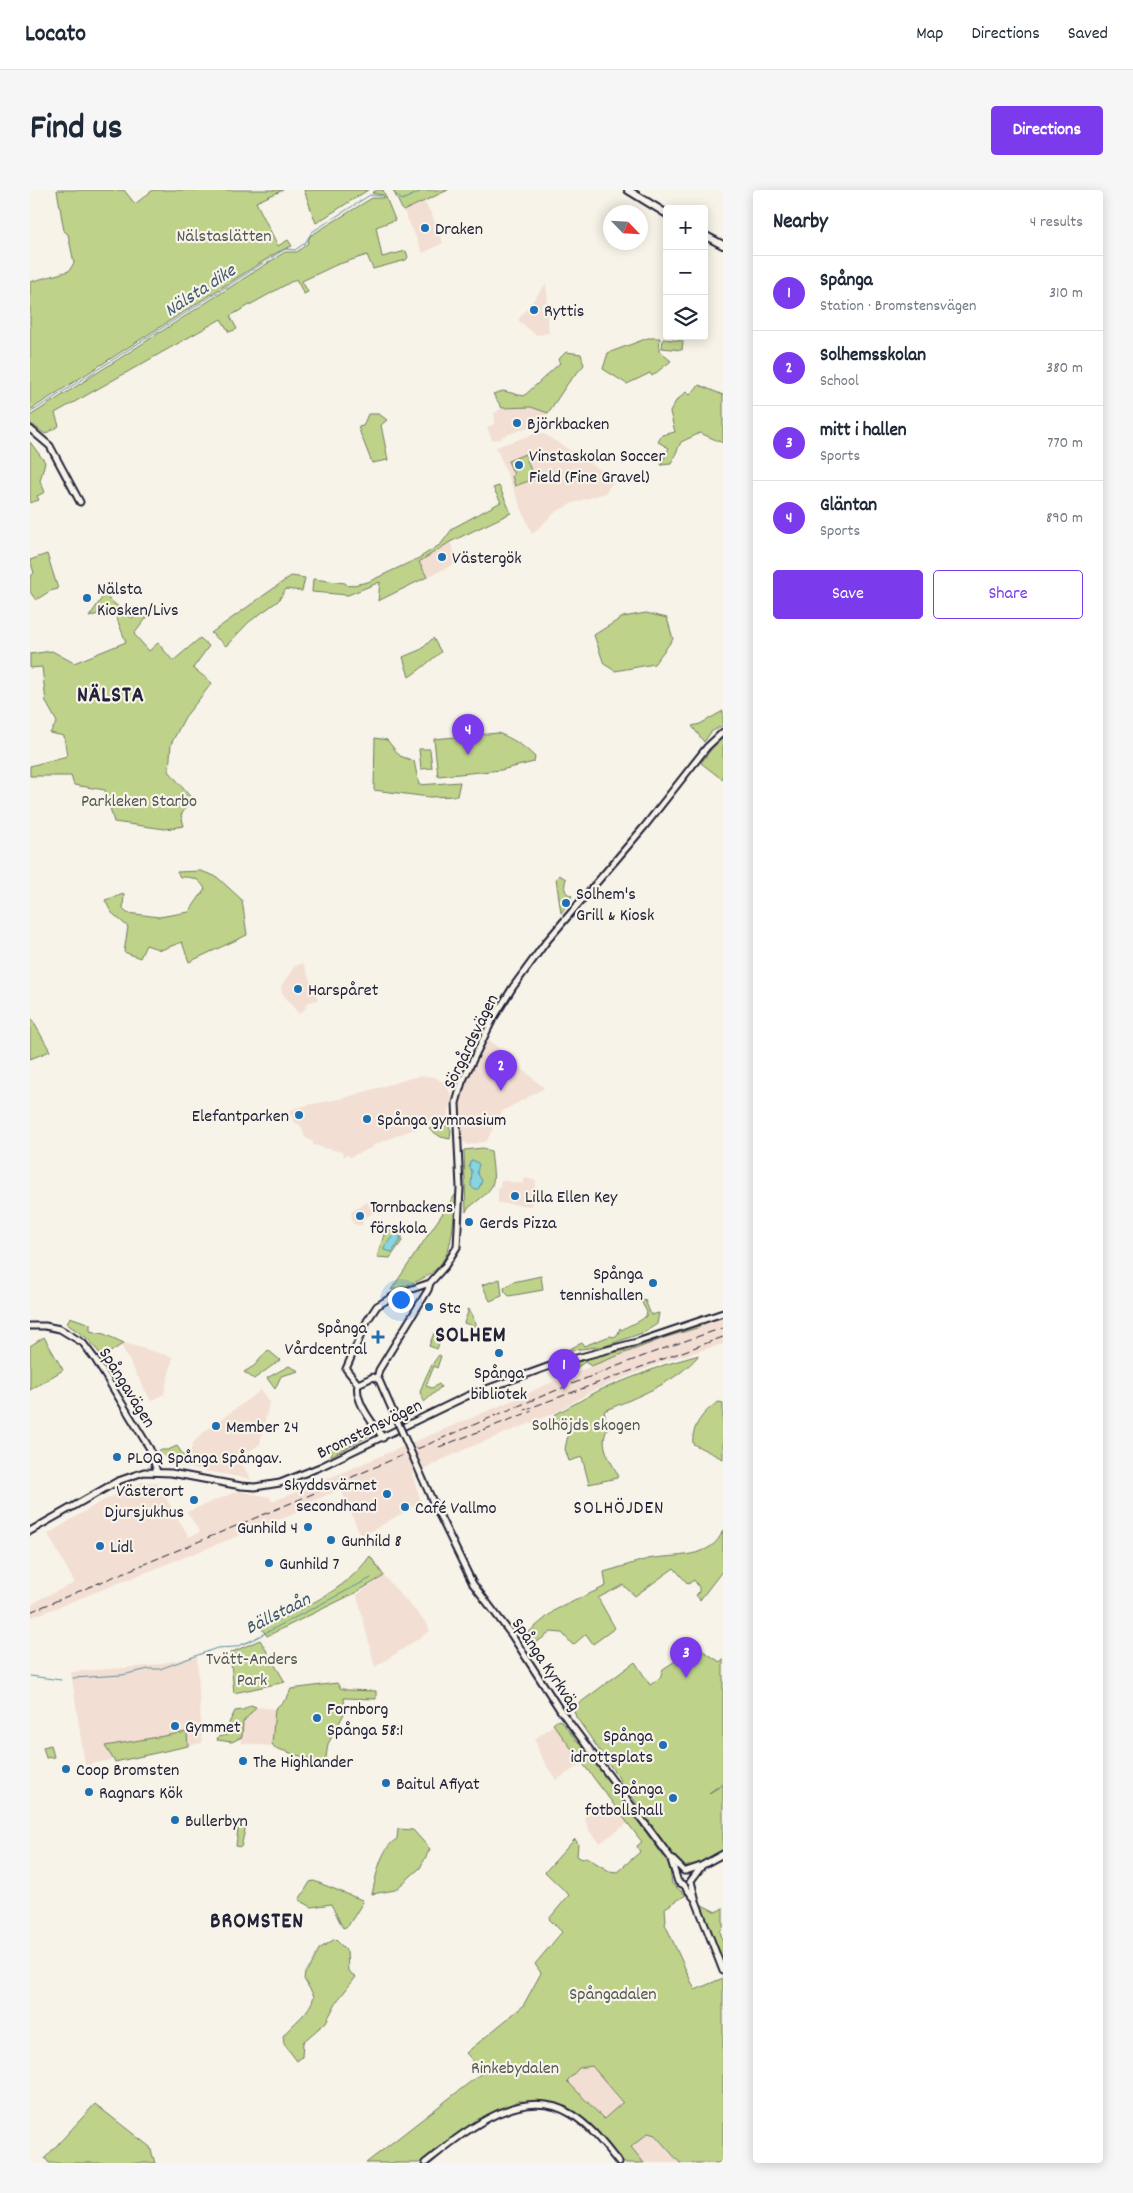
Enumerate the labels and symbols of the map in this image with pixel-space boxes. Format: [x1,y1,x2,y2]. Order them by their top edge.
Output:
north arrow [603,205,648,250]
place label: Draken [435,218,483,243]
marker: Draken [419,222,431,234]
park label: Nälstaslätten [176,225,272,250]
water label: Nälsta dike [160,258,243,325]
place label: Ryttis [544,300,584,325]
marker: Ryttis [528,304,540,316]
place label: Björkbacken [527,413,609,438]
marker: Björkbacken [511,417,523,429]
place label: Vinstaskolan Soccer Field (Fine Gravel) [529,445,665,491]
marker: Vinstaskolan Soccer Field (Fine Gravel) [513,459,525,471]
place label: Västergök [452,547,522,572]
marker: Västergök [436,551,448,563]
place label: Nälsta Kiosken/Livs [97,578,179,624]
marker: Nälsta Kiosken/Livs [81,592,93,604]
district label: NÄLSTA [77,681,145,712]
pin: 4 [452,714,484,755]
park label: Parkleken Starbo [81,790,197,815]
place label: Solhem's Grill & Kiosk [576,883,654,929]
marker: Solhem's Grill & Kiosk [560,897,572,909]
place label: Harspåret [308,979,379,1004]
marker: Harspåret [292,983,304,995]
street label: Sörgårdsvägen [438,990,506,1094]
pin: 2 [485,1050,517,1091]
place label: Elefantparken [192,1105,289,1130]
marker: Elefantparken [293,1109,305,1121]
place label: Spånga gymnasium [377,1109,506,1134]
marker: Spånga gymnasium [361,1113,373,1125]
place label: Lilla Ellen Key [525,1186,618,1211]
marker: Lilla Ellen Key [509,1190,521,1202]
place label: Tornbackens förskola [370,1196,453,1242]
marker: Tornbackens förskola [354,1210,366,1222]
place label: Gerds Pizza [479,1212,557,1237]
marker: Gerds Pizza [463,1216,475,1228]
place label: Spånga tennishallen [559,1263,644,1309]
marker: Spånga tennishallen [647,1277,659,1289]
your location [388,1287,414,1313]
place label: Stc [439,1297,461,1322]
marker: Stc [423,1301,435,1313]
place label: Spånga Vårdcentral [285,1317,368,1363]
district label: SOLHEM [435,1321,507,1352]
marker: Spånga Vårdcentral [371,1330,385,1344]
street label: Spångavägen [91,1343,160,1433]
marker: Spånga bibliotek [493,1347,505,1359]
pin: 1 [548,1349,580,1390]
place label: Spånga bibliotek [471,1362,527,1408]
street label: Bromstensvägen [313,1394,427,1467]
park label: Solhöjds skogen [532,1414,640,1439]
place label: Member 24 [226,1416,299,1441]
marker: Member 24 [210,1420,222,1432]
place label: PLOQ Spånga Spångav. [127,1447,282,1472]
marker: PLOQ Spånga Spångav. [111,1451,123,1463]
place label: Skyddsvärnet secondhand [284,1474,377,1520]
place label: Västerort Djursjukhus [105,1480,184,1526]
marker: Skyddsvärnet secondhand [381,1488,393,1500]
marker: Västerort Djursjukhus [188,1494,200,1506]
district label: SOLHÖJDEN [574,1496,664,1523]
place label: Café Vallmo [415,1497,497,1522]
marker: Café Vallmo [399,1501,411,1513]
place label: Gunhild 4 [237,1517,298,1542]
marker: Gunhild 4 [302,1521,314,1533]
place label: Gunhild 8 [341,1530,402,1555]
marker: Gunhild 8 [325,1534,337,1546]
place label: Lidl [110,1536,134,1561]
marker: Lidl [94,1540,106,1552]
place label: Gunhild 7 [279,1553,340,1578]
marker: Gunhild 7 [263,1557,275,1569]
water label: Bällstaån [241,1587,317,1643]
street label: Spånga Kyrkväg [504,1614,586,1717]
pin: 3 [670,1637,702,1678]
park label: Tvätt-Anders Park [206,1648,298,1694]
place label: Fornborg Spånga 58:1 [327,1698,403,1744]
marker: Fornborg Spånga 58:1 [311,1712,323,1724]
place label: Gymmet [185,1716,241,1741]
marker: Gymmet [169,1720,181,1732]
place label: Spånga idrottsplats [570,1725,654,1771]
marker: Spånga idrottsplats [657,1739,669,1751]
place label: The Highlander [253,1751,354,1776]
marker: The Highlander [237,1755,249,1767]
place label: Coop Bromsten [76,1759,179,1784]
marker: Coop Bromsten [60,1763,72,1775]
place label: Baitul Afiyat [396,1773,480,1798]
marker: Baitul Afiyat [380,1777,392,1789]
place label: Spånga fotbollshall [585,1778,664,1824]
place label: Ragnars Kök [99,1782,183,1807]
marker: Ragnars Kök [83,1786,95,1798]
marker: Spånga fotbollshall [667,1792,679,1804]
place label: Bullerbyn [185,1810,248,1835]
marker: Bullerbyn [169,1814,181,1826]
district label: BROMSTEN [210,1907,304,1938]
park label: Spångadalen [569,1983,657,2008]
park label: Rinkebydalen [471,2057,559,2082]

